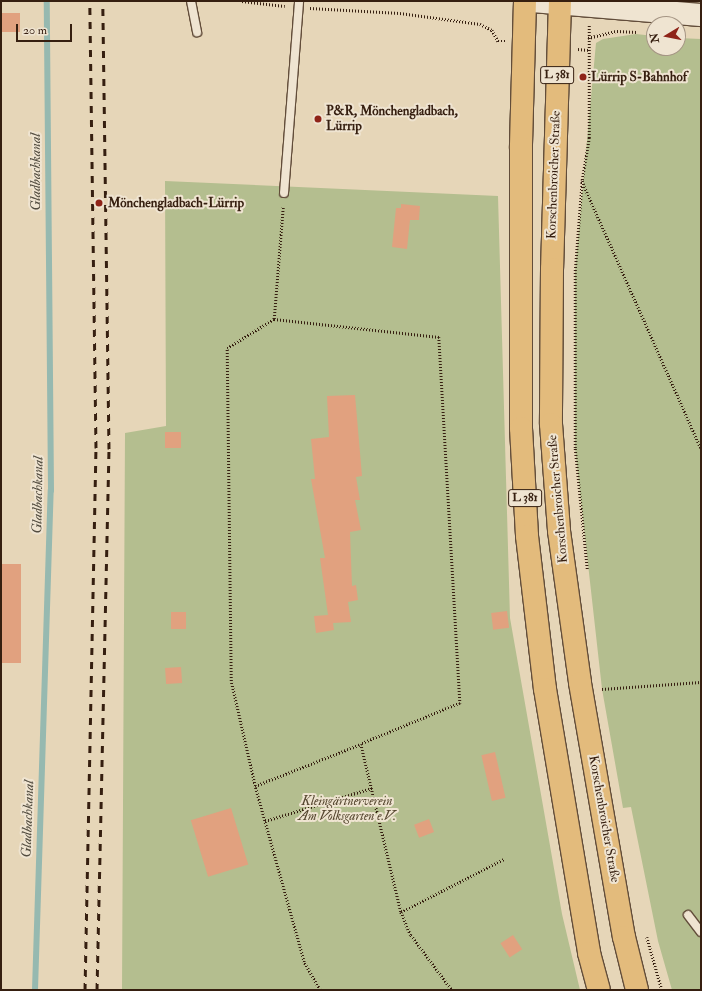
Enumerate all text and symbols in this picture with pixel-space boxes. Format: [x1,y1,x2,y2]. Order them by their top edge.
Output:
scale bar [18,16,74,42]
north arrow [646,16,686,56]
text: 20 m [23,23,47,38]
text: N [647,32,662,44]
road number: L 381 [540,65,574,85]
place label: Lürrip S-Bahnhof [591,69,687,85]
marker: Lürrip S-Bahnhof [578,72,588,82]
place label: P&R, Mönchengladbach, Lürrip [326,104,458,135]
street label: Korschenbroicher Straße [544,111,564,239]
marker: P&R, Mönchengladbach, Lürrip [313,114,323,124]
water label: Gladbachkanal [28,133,44,211]
place label: Mönchengladbach-Lürrip [108,195,244,211]
marker: Mönchengladbach-Lürrip [93,197,105,209]
street label: Korschenbroicher Straße [545,434,571,564]
water label: Gladbachkanal [29,456,47,534]
road number: L 381 [508,488,542,508]
street label: Korschenbroicher Straße [585,754,623,884]
water label: Gladbachkanal [18,780,38,858]
park label: Kleingärtnerverein Am Volksgarten e.V. [298,794,396,825]

